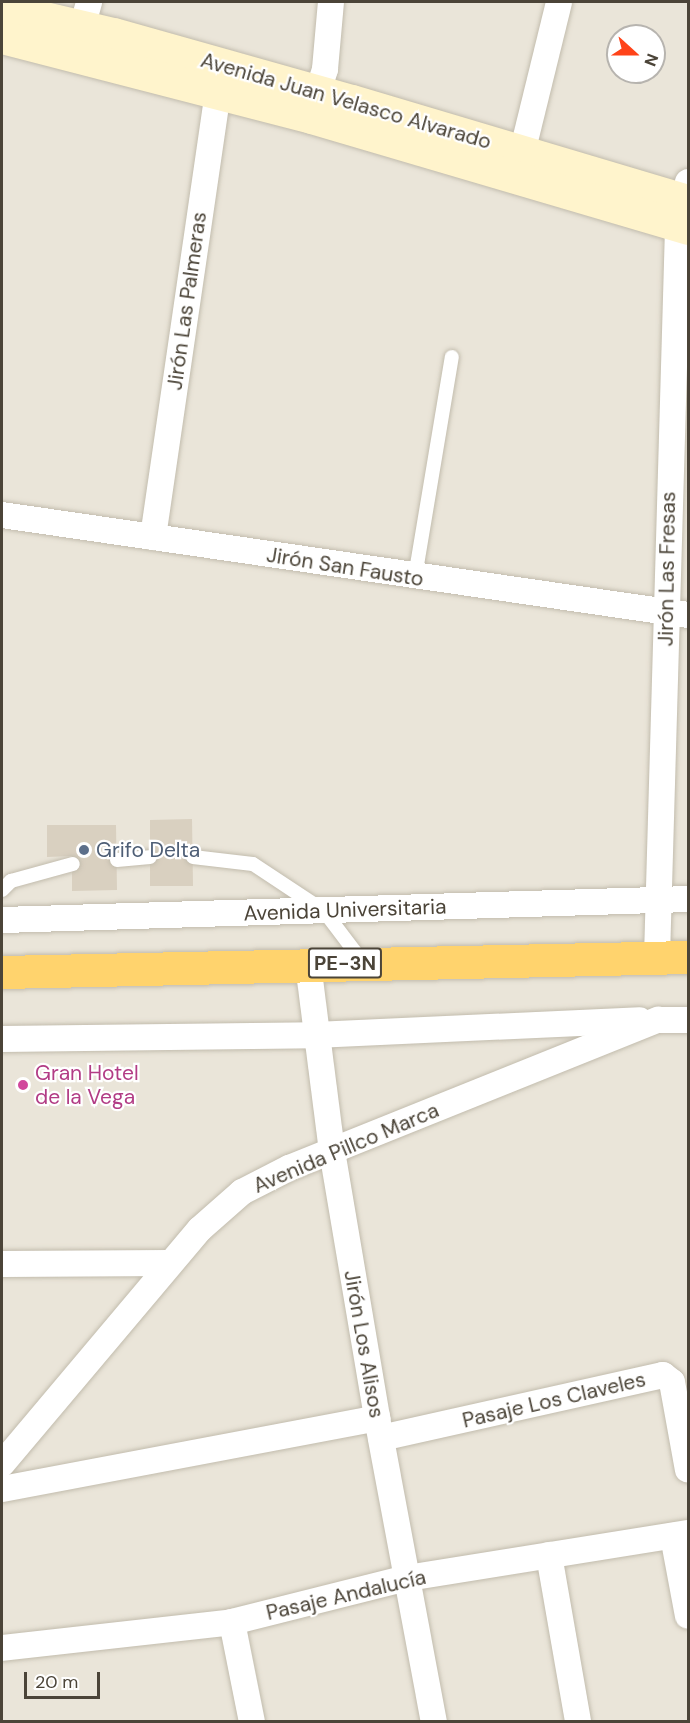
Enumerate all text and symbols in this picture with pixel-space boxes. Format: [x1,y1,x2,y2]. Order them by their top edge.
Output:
north arrow [606,24,666,84]
street label: Avenida Juan Velasco Alvarado [198,47,494,155]
text: N [640,51,663,69]
street label: Jirón Las Palmeras [162,210,212,392]
street label: Jirón Las Fresas [653,491,681,647]
street label: Jirón San Fausto [265,542,425,592]
place label: Grifo Delta [96,837,200,863]
marker: Grifo Delta [77,843,91,857]
street label: Avenida Universitaria [243,894,447,926]
road number: PE-3N [308,946,382,980]
place label: Gran Hotel de la Vega [35,1060,139,1110]
marker: Gran Hotel de la Vega [16,1078,30,1092]
street label: Avenida Pillco Marca [249,1097,443,1199]
street label: Jirón Los Alisos [339,1268,389,1420]
street label: Pasaje Los Claveles [460,1367,648,1433]
street label: Pasaje Andalucía [264,1564,428,1626]
scale bar [27,1660,104,1698]
text: 20 m [35,1670,78,1694]

